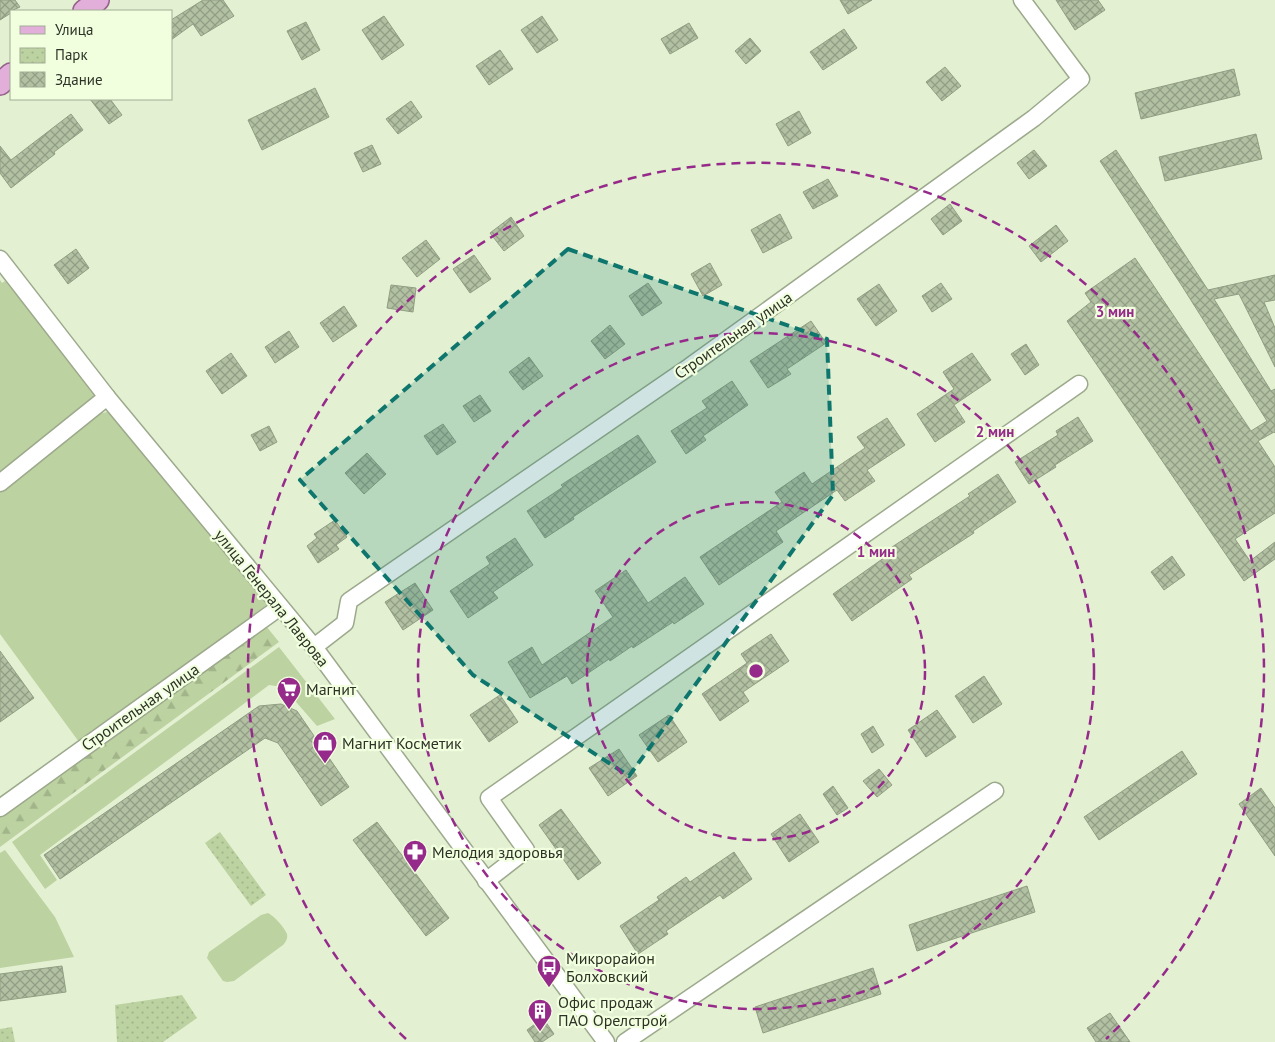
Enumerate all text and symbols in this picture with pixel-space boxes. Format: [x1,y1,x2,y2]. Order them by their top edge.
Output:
legend [10,10,172,100]
text: Улица [55,20,93,39]
text: Парк [55,45,88,64]
text: Здание [55,70,103,89]
street label: Строительная улица [670,287,796,383]
text: 3 мин [1096,302,1134,321]
text: 2 мин [976,422,1014,441]
street label: улица Генерала Лаврова [210,525,334,671]
text: 1 мин [857,542,895,561]
street label: Строительная улица [77,659,203,755]
centre of rings [747,662,765,680]
supermarket icon: Магнит [276,676,302,710]
place label: Магнит [306,679,357,699]
shop icon: Магнит Косметик [312,730,338,764]
place label: Магнит Косметик [342,733,462,753]
pharmacy icon: Мелодия здоровья [402,839,428,873]
place label: Мелодия здоровья [432,842,563,862]
place label: Микрорайон Болховский [566,948,655,986]
bus stop icon: Микрорайон Болховский [536,954,562,988]
place label: Офис продаж ПАО Орелстрой [558,992,667,1030]
building icon: Офис продаж ПАО Орелстрой [527,998,553,1032]

